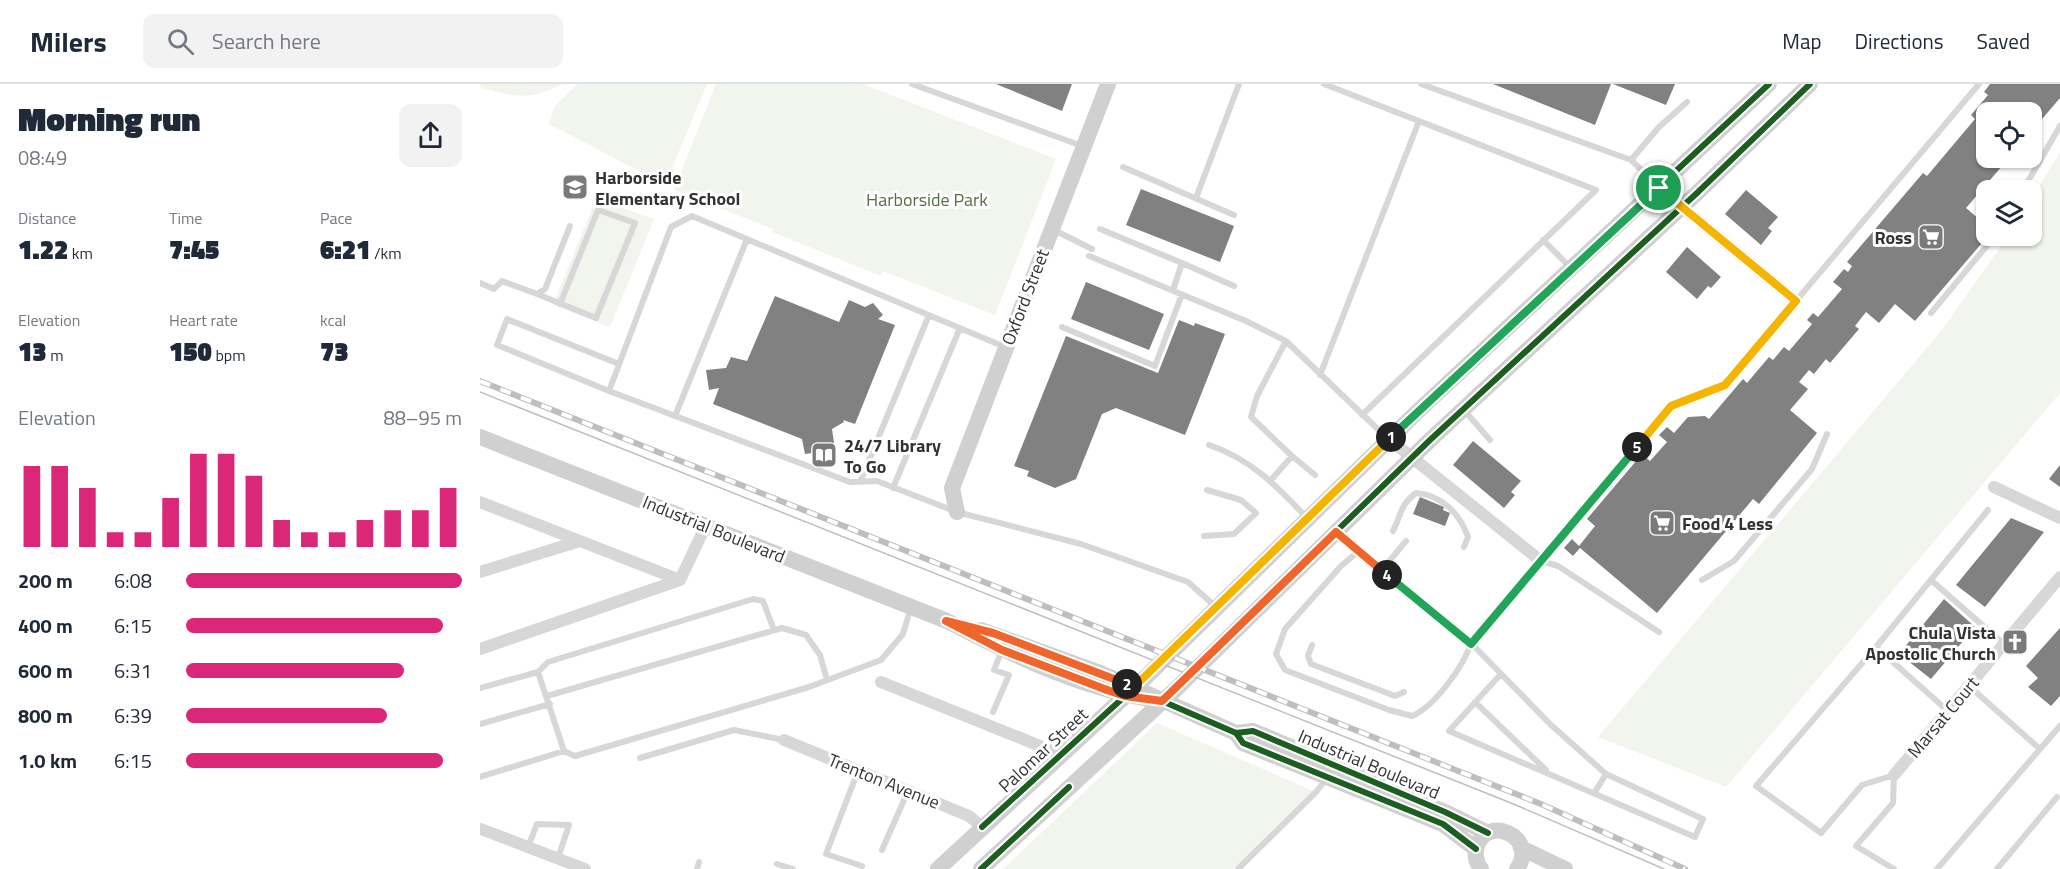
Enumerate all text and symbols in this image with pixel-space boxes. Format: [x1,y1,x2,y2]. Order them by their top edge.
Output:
search box [143,14,563,68]
text: Milers [30,20,107,63]
text: Search here [212,24,321,58]
icon: search [164,25,197,58]
text: Map [1782,25,1822,57]
text: Directions [1855,25,1944,57]
text: Saved [1977,25,2030,57]
text: Morning run [18,94,200,144]
map controls [1976,102,2042,246]
button: locate [1976,102,2042,168]
button: share [399,104,462,167]
text: 08:49 [18,142,67,173]
pin [1633,162,1684,213]
place label: Harborside Elementary School [595,164,740,212]
icon: arrive [1642,171,1675,204]
school or university icon: Harborside Elementary School [560,172,590,202]
button: layers [1976,180,2042,246]
park label: Harborside Park [866,186,988,213]
text: Distance [18,206,76,230]
text: Time [169,206,202,230]
text: Pace [320,206,352,230]
supermarket icon: Ross [1916,222,1946,252]
place label: Ross [1874,224,1912,251]
text: 1.22 [18,230,68,269]
text: 7:45 [169,230,219,269]
text: 6:21 [320,230,370,269]
text: km [68,241,93,265]
text: /km [370,241,402,265]
street label: Oxford Street [994,244,1056,349]
text: Elevation [18,308,80,332]
text: Heart rate [169,308,238,332]
text: kcal [320,308,346,332]
text: 13 [18,332,47,371]
text: 150 [169,332,212,371]
text: 73 [320,332,349,371]
text: m [47,343,64,367]
text: bpm [212,343,246,367]
text: Elevation [18,402,96,433]
text: 88–95 m [383,402,462,433]
pin: 1 [1376,422,1406,452]
text: 1 [1387,425,1395,449]
place label: 24/7 Library To Go [844,432,941,480]
pin: 5 [1622,432,1652,462]
text: 5 [1633,435,1641,459]
library icon: 24/7 Library To Go [809,440,839,470]
street label: Industrial Boulevard [639,488,789,570]
supermarket icon: Food 4 Less [1647,508,1677,538]
place label: Food 4 Less [1682,510,1773,537]
pin: 4 [1372,560,1402,590]
text: 4 [1383,563,1391,587]
text: 200 m [18,565,73,596]
text: 6:08 [114,565,152,596]
text: 400 m [18,610,73,641]
text: 6:15 [114,610,152,641]
place label: Chula Vista Apostolic Church [1865,619,1996,667]
church icon: Chula Vista Apostolic Church [2000,627,2030,657]
text: 600 m [18,655,73,686]
text: 6:31 [114,655,152,686]
pin: 2 [1112,669,1142,699]
street label: Marsat Court [1901,670,1986,764]
text: 2 [1123,672,1131,696]
text: 800 m [18,700,73,731]
text: 6:39 [114,700,152,731]
street label: Palomar Street [992,701,1094,799]
street label: Industrial Boulevard [1294,722,1444,806]
text: 1.0 km [18,745,77,776]
text: 6:15 [114,745,152,776]
street label: Trenton Avenue [824,746,944,816]

